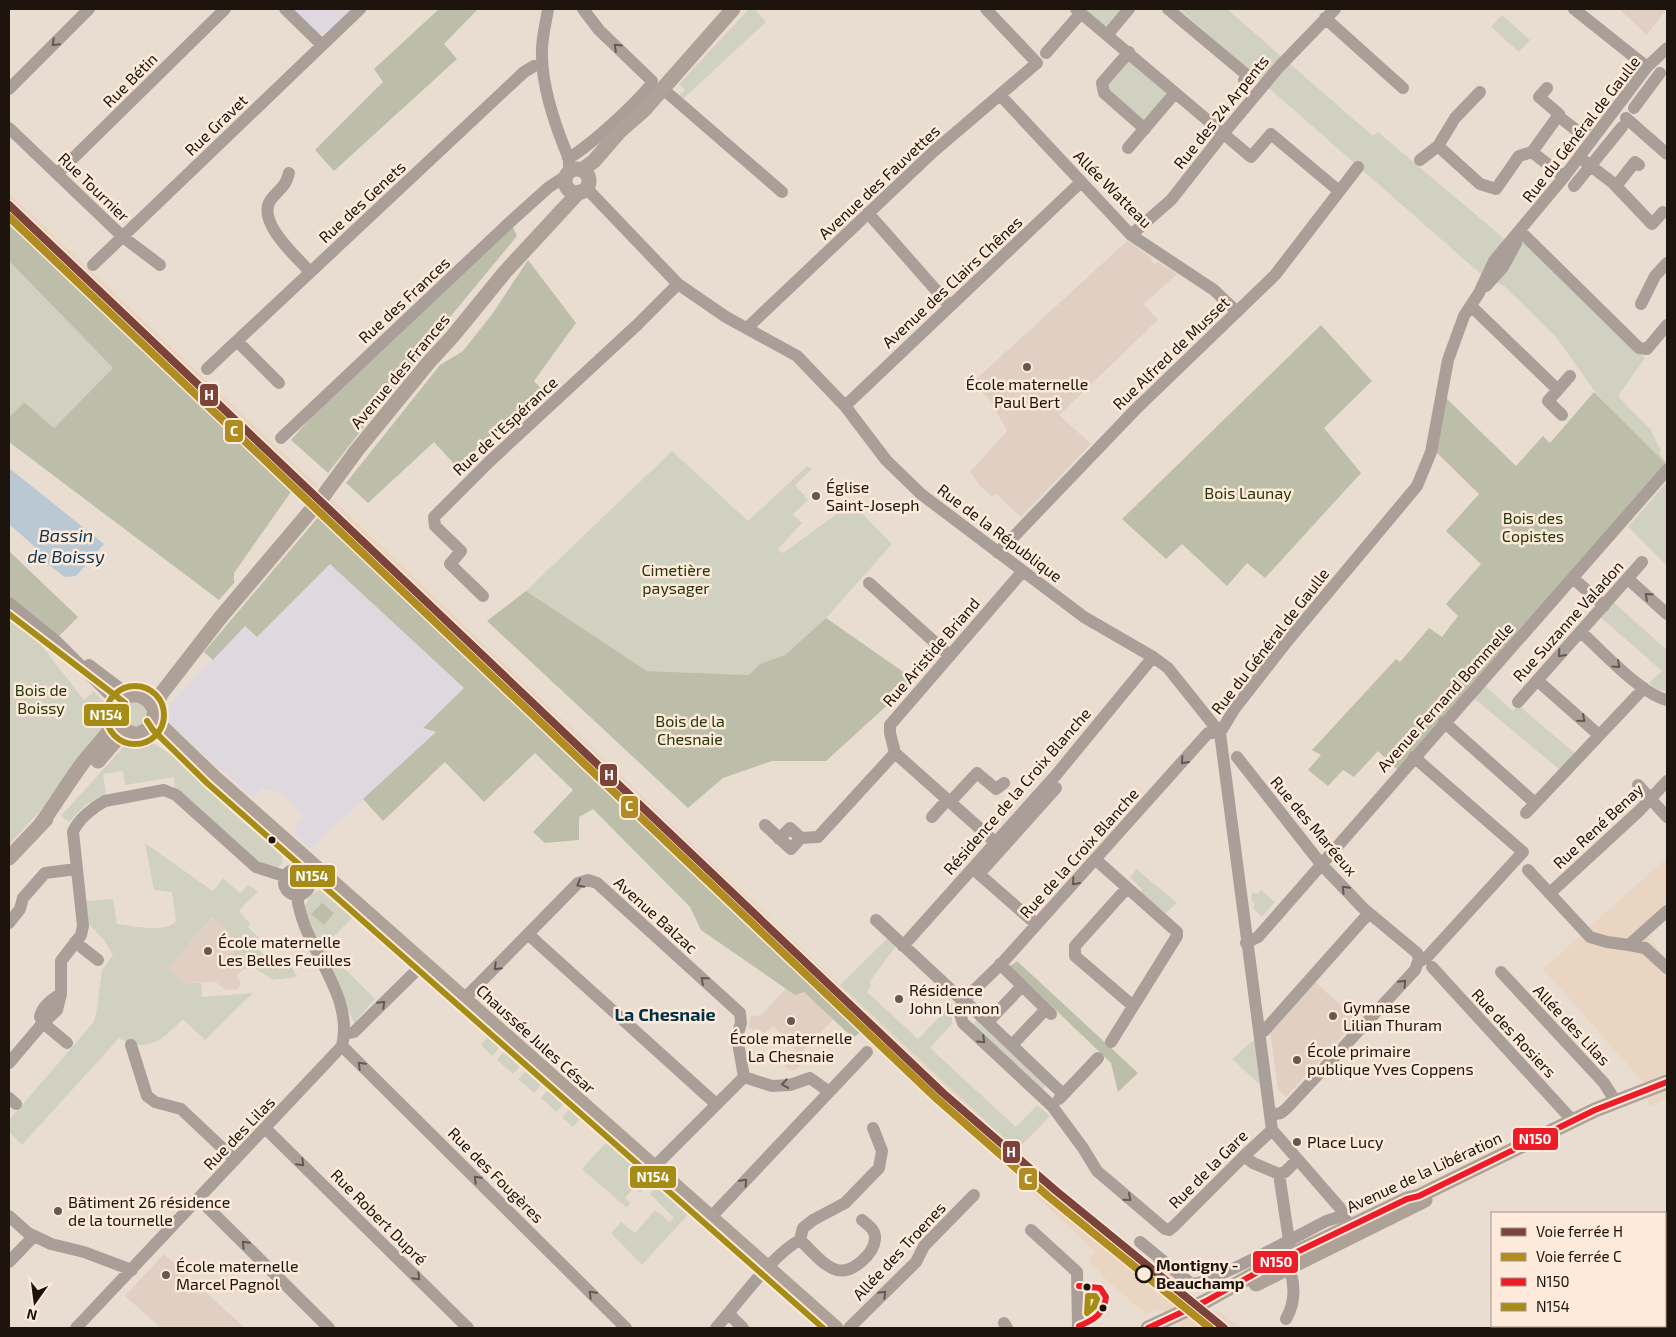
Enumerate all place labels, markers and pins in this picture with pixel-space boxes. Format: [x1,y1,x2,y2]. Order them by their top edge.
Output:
marker: École maternelle Paul Bert [1021,361,1033,373]
place label: École maternelle Paul Bert [966,374,1088,411]
place label: Église Saint-Joseph [826,477,919,514]
marker: Église Saint-Joseph [810,490,822,502]
unlabelled marker [267,835,277,845]
place label: École maternelle Les Belles Feuilles [218,932,351,969]
marker: École maternelle Les Belles Feuilles [202,945,214,957]
place label: Résidence John Lennon [909,980,999,1017]
marker: Résidence John Lennon [893,993,905,1005]
place label: Gymnase Lilian Thuram [1343,997,1442,1034]
marker: Gymnase Lilian Thuram [1327,1010,1339,1022]
marker: École maternelle La Chesnaie [785,1015,797,1027]
place label: École maternelle La Chesnaie [730,1028,852,1065]
place label: École primaire publique Yves Coppens [1307,1041,1474,1078]
marker: École primaire publique Yves Coppens [1291,1054,1303,1066]
place label: Place Lucy [1307,1132,1384,1151]
marker: Place Lucy [1291,1136,1303,1148]
place label: Bâtiment 26 résidence de la tournelle [68,1192,230,1229]
marker: Bâtiment 26 résidence de la tournelle [52,1205,64,1217]
place label: Montigny - Beauchamp [1156,1255,1244,1292]
place label: École maternelle Marcel Pagnol [176,1256,299,1293]
marker: Montigny - Beauchamp [1135,1265,1153,1283]
marker: École maternelle Marcel Pagnol [160,1269,172,1281]
unlabelled marker [1082,1282,1092,1292]
unlabelled marker [1098,1303,1108,1313]

